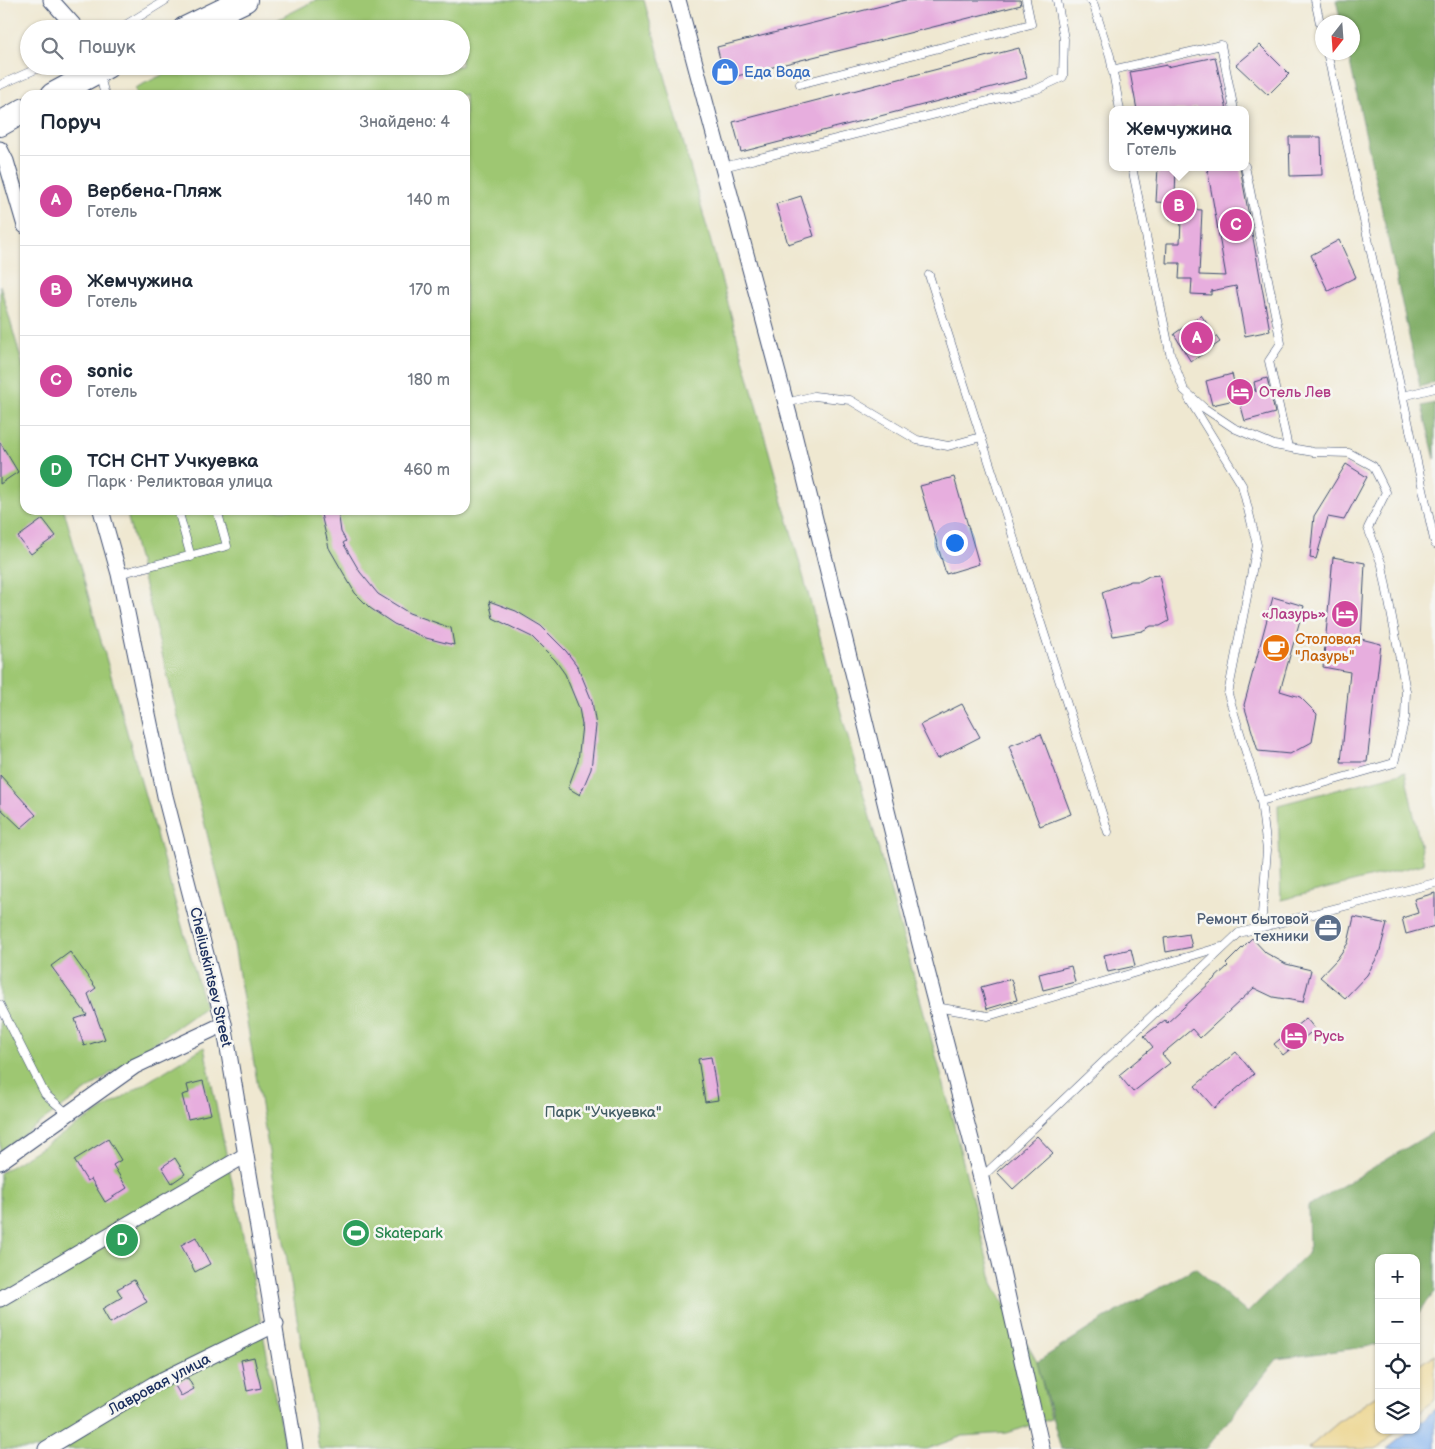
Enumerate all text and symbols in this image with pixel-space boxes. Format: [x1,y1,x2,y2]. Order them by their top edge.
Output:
north arrow [1315,15,1360,60]
search box [20,20,470,75]
icon: search [38,34,66,62]
text: Пошук [78,36,136,59]
shop icon: Еда Вода [710,57,740,87]
place label: Еда Вода [744,63,811,82]
popup [1109,106,1249,171]
text: Поруч [40,110,101,135]
text: Знайдено: 4 [360,113,450,132]
text: Жемчужина [1126,118,1232,141]
text: Готель [1126,141,1176,160]
text: Вербена-Пляж [87,180,222,203]
pin: B [1163,187,1195,225]
text: A [51,191,61,210]
text: 140 m [407,191,450,210]
text: Готель [87,203,137,222]
pin: C [1220,206,1252,244]
text: Жемчужина [87,270,193,293]
text: B [50,281,62,300]
text: 170 m [409,281,450,300]
text: Готель [87,293,137,312]
pin: A [1181,319,1213,357]
text: sonic [87,360,133,383]
text: C [50,371,62,390]
text: 180 m [408,371,450,390]
hotel icon: Отель Лев [1225,377,1255,407]
text: Готель [87,383,137,402]
place label: Отель Лев [1259,383,1331,402]
text: ТСН СНТ Учкуевка [87,450,258,473]
text: D [50,461,62,480]
text: 460 m [404,461,450,480]
text: Парк · Реликтовая улица [87,473,273,492]
your location [942,530,968,556]
hotel icon: «Лазурь» [1330,599,1360,629]
place label: «Лазурь» [1261,605,1326,624]
place label: Столовая "Лазурь" [1295,630,1361,666]
cafe icon: Столовая "Лазурь" [1261,633,1291,663]
street label: Cheliuskintsev Street [185,905,236,1049]
place label: Ремонт бытовой техники [1196,910,1309,946]
office icon: Ремонт бытовой техники [1313,913,1343,943]
hotel icon: Русь [1279,1021,1309,1051]
place label: Русь [1313,1027,1345,1046]
park label: Парк "Учкуевка" [544,1103,662,1122]
sports icon: Skatepark [341,1218,371,1248]
pin: D [106,1221,138,1259]
place label: Skatepark [375,1224,443,1243]
map controls [1375,1254,1420,1434]
button: + [1375,1254,1420,1299]
button: − [1375,1299,1420,1344]
button: locate [1375,1344,1420,1389]
street label: Лавровая улица [104,1349,214,1420]
button: layers [1375,1389,1420,1434]

